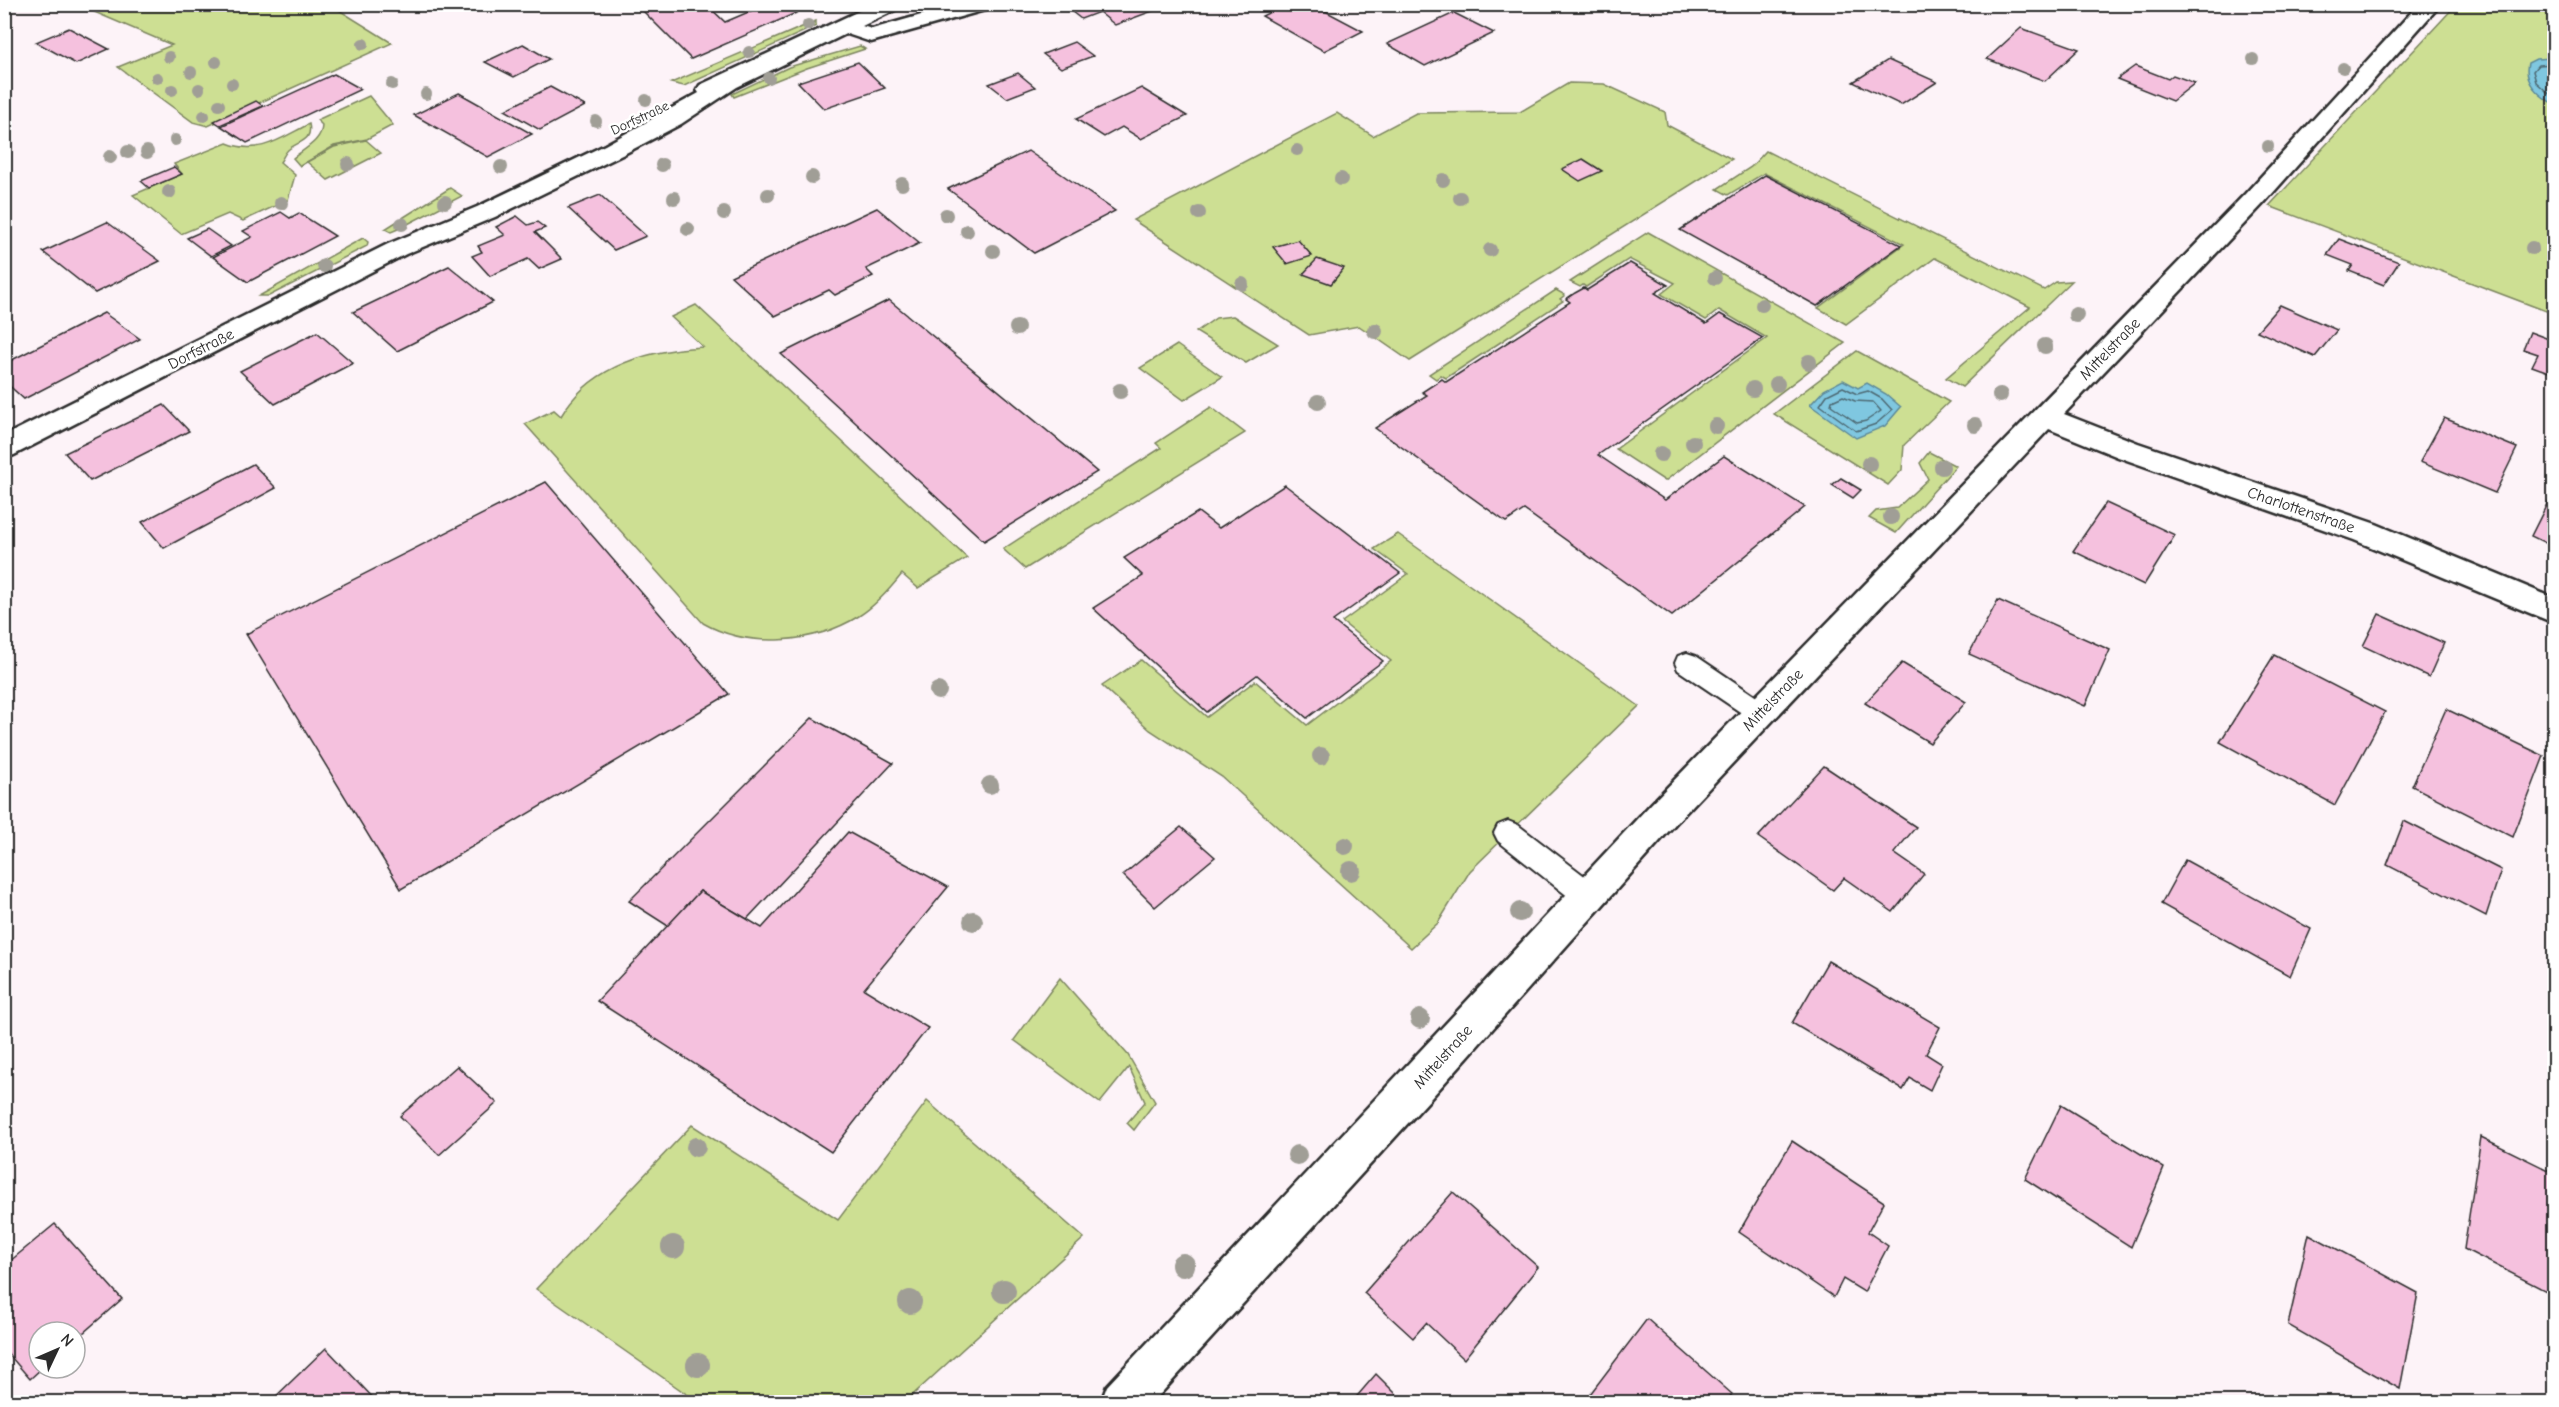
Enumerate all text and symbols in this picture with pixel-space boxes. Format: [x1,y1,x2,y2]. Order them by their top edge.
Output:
street label: Dorfstraße [608,97,672,139]
street label: Mittelstraße [2076,314,2144,384]
street label: Dorfstraße [165,325,237,373]
street label: Charlottenstraße [2245,483,2357,537]
street label: Mittelstraße [1739,665,1807,735]
street label: Mittelstraße [1410,1022,1476,1092]
north arrow [27,1320,87,1380]
text: N [57,1330,77,1350]

